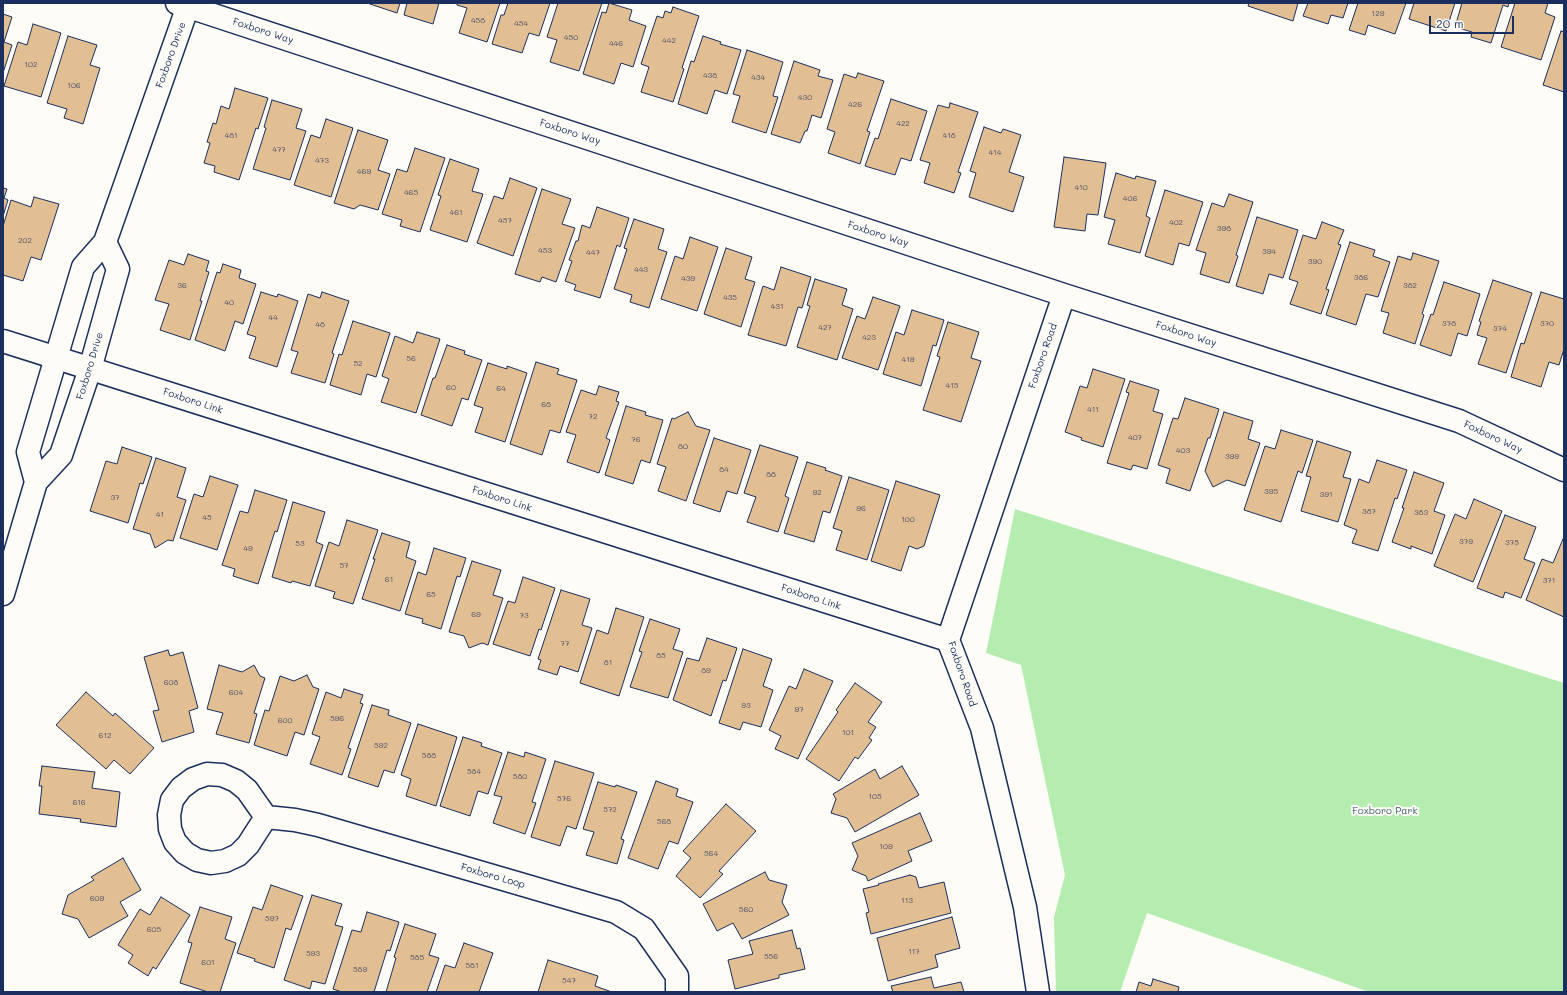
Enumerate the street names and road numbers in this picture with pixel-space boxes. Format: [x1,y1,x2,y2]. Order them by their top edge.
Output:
street label: Foxboro Way [231,16,295,46]
street label: Foxboro Drive [153,20,189,90]
street label: Foxboro Way [538,117,602,147]
street label: Foxboro Way [846,219,910,249]
street label: Foxboro Way [1154,319,1218,349]
street label: Foxboro Road [1026,322,1060,390]
street label: Foxboro Drive [74,331,106,401]
street label: Foxboro Link [162,386,224,416]
street label: Foxboro Way [1462,418,1524,456]
street label: Foxboro Link [471,484,533,514]
street label: Foxboro Link [780,582,842,612]
street label: Foxboro Road [945,640,979,708]
street label: Foxboro Loop [459,861,527,891]

